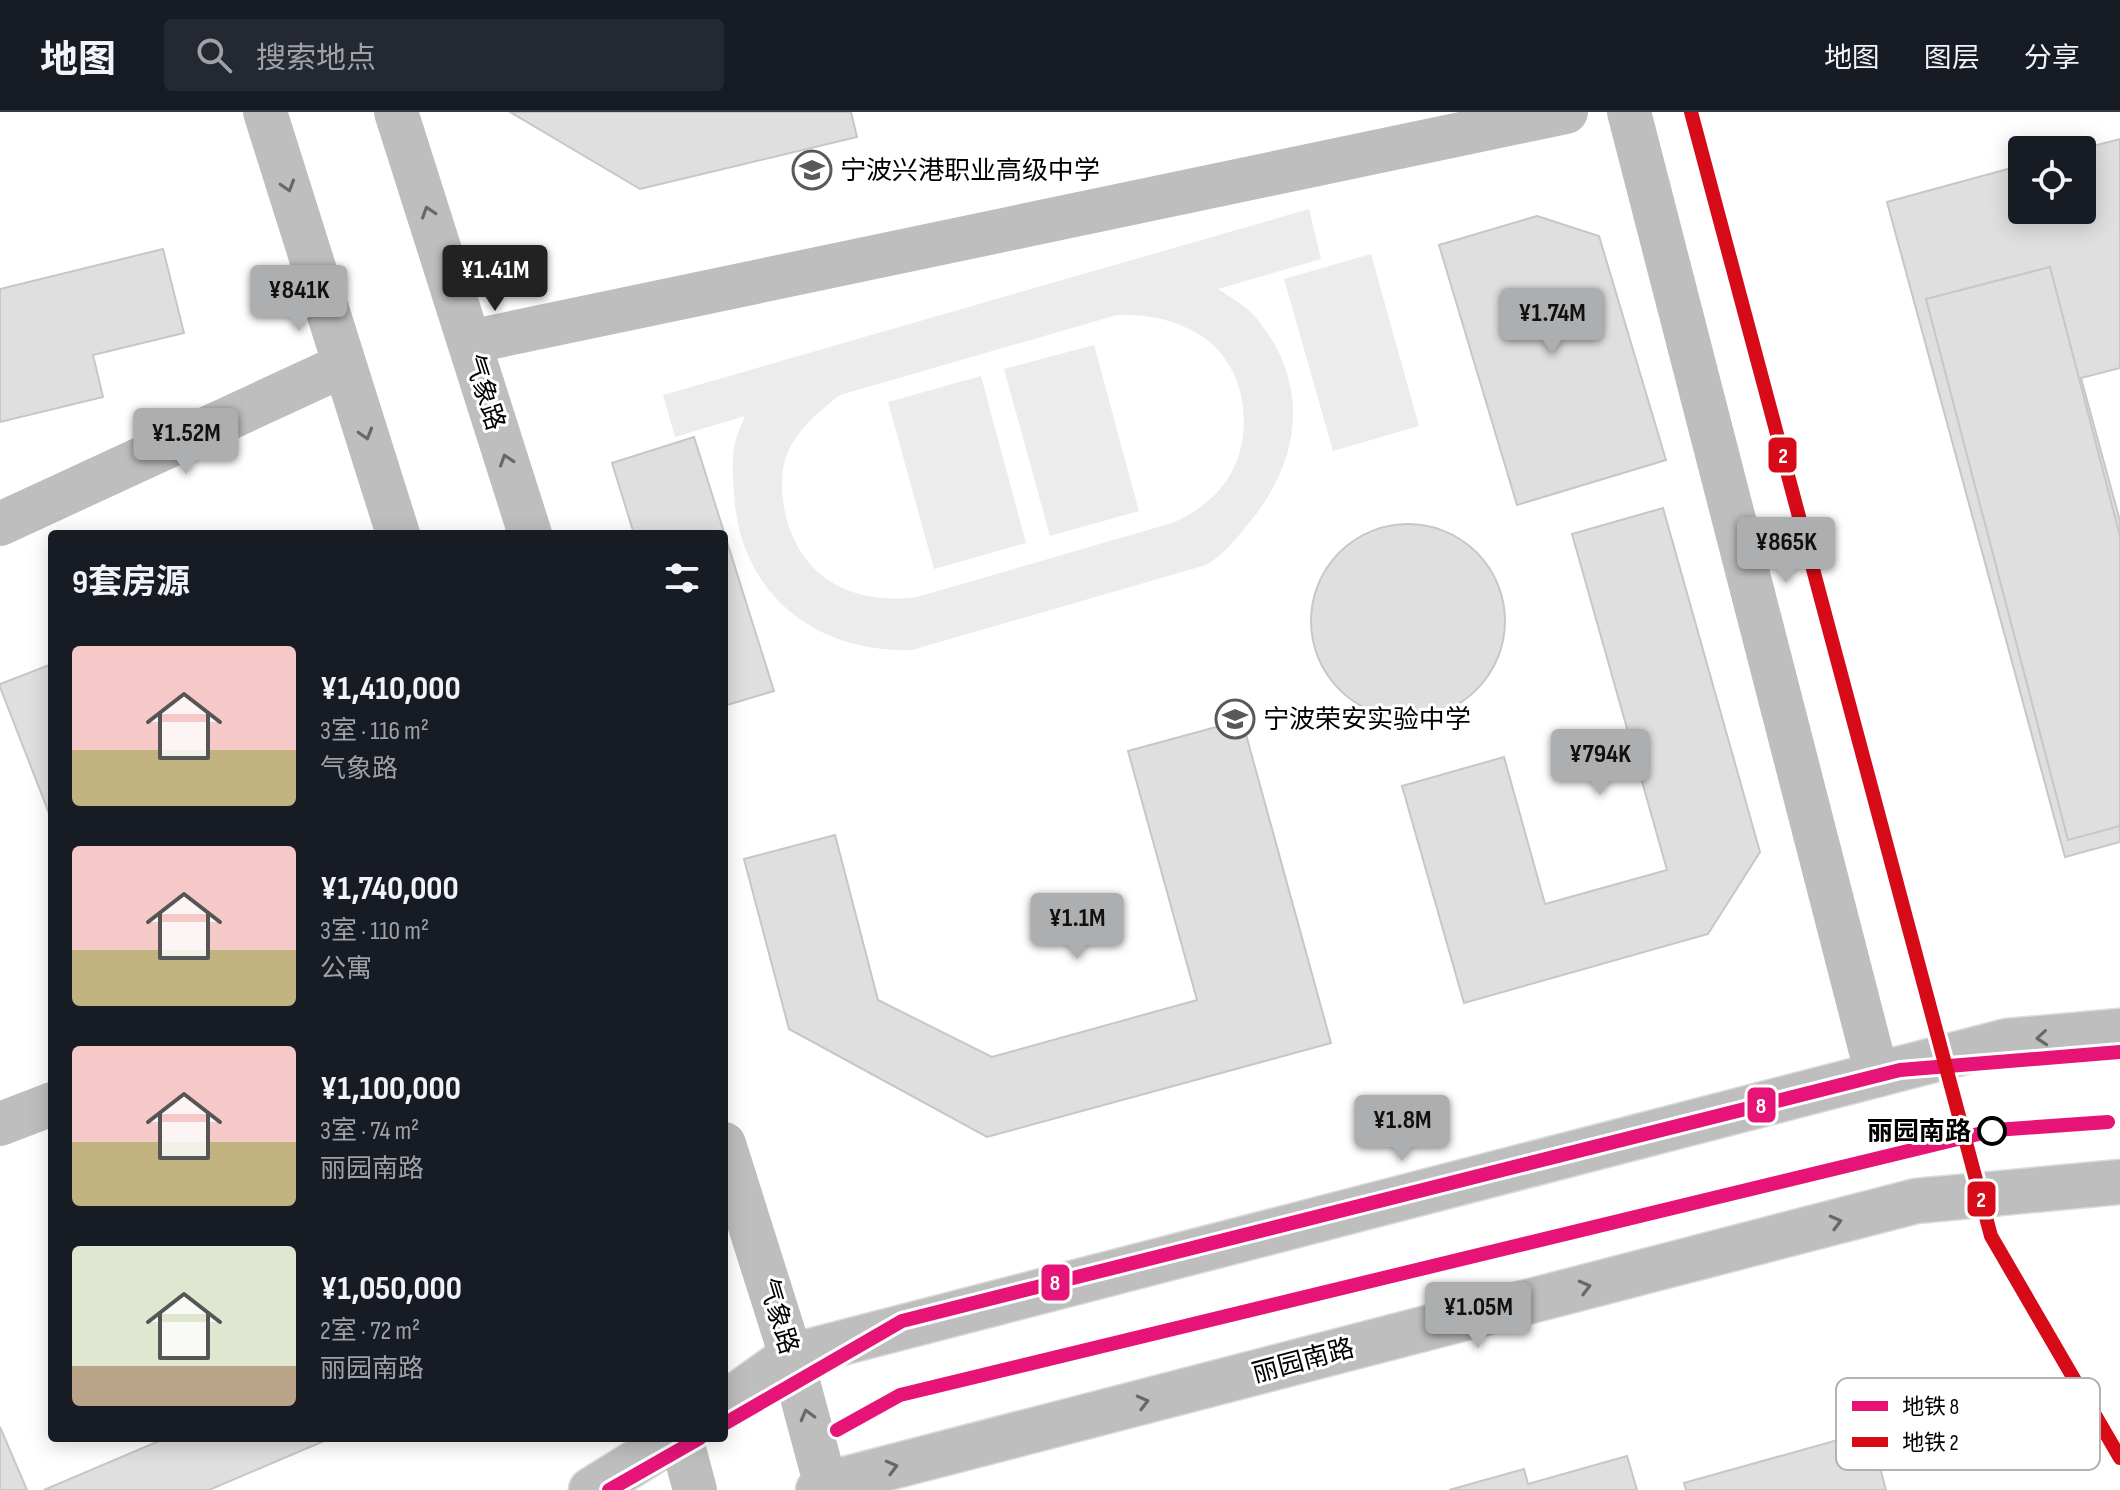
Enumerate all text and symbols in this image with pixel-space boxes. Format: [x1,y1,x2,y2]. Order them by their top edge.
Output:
search box [164,19,724,91]
icon: search [192,33,236,77]
text: 地图 [40,38,116,83]
text: 搜索地点 [256,41,376,77]
text: 地图 [1824,42,1880,75]
text: 图层 [1924,42,1980,75]
text: 分享 [2024,42,2080,75]
map controls [2008,136,2096,224]
button: locate [2008,136,2096,224]
school or university icon: 宁波兴港职业高级中学 [791,149,833,191]
place label: 宁波兴港职业高级中学 [840,156,1100,187]
one-way arrow [279,179,295,193]
one-way arrow [421,206,437,220]
pin: ¥1.41M [430,245,560,313]
text: ¥1.41M [461,255,529,286]
pin: ¥841K [243,265,355,333]
text: ¥841K [268,275,330,306]
pin: ¥1.74M [1487,288,1617,356]
text: ¥1.74M [1518,298,1586,329]
street label: 气象路 [457,351,510,434]
pin: ¥1.52M [121,408,251,476]
text: ¥1.52M [151,418,221,449]
one-way arrow [357,427,373,441]
line badge: 2 [1767,436,1798,474]
text: 2 [1778,443,1788,470]
one-way arrow [500,453,516,467]
pin: ¥865K [1730,517,1842,585]
text: ¥865K [1755,527,1817,558]
icon: filters [660,556,704,600]
text: 9套房源 [72,562,190,603]
text: ¥1,410,000 [320,668,461,709]
icon: home [136,678,232,774]
school or university icon: 宁波荣安实验中学 [1214,698,1256,740]
place label: 宁波荣安实验中学 [1263,705,1471,736]
text: 3室 · 116 m² [320,716,429,747]
pin: ¥794K [1544,729,1656,797]
text: ¥794K [1569,739,1631,770]
text: 气象路 [320,754,398,785]
text: ¥1,740,000 [320,868,459,909]
icon: home [136,878,232,974]
pin: ¥1.1M [1021,893,1133,961]
text: ¥1.1M [1049,903,1105,934]
text: 3室 · 110 m² [320,916,429,947]
text: 公寓 [320,954,372,985]
one-way arrow [2035,1029,2048,1046]
text: ¥1,100,000 [320,1068,461,1109]
icon: home [136,1078,232,1174]
line badge: 8 [1746,1086,1777,1124]
text: 8 [1756,1093,1766,1120]
pin: ¥1.8M [1346,1095,1458,1163]
text: ¥1.8M [1373,1105,1431,1136]
text: 3室 · 74 m² [320,1116,419,1147]
place label: 丽园南路 [1867,1117,1971,1148]
marker: 丽园南路 [1978,1117,2006,1145]
text: 丽园南路 [320,1154,424,1185]
line badge: 2 [1966,1180,1997,1218]
text: 2 [1976,1187,1986,1214]
one-way arrow [1829,1214,1843,1231]
line badge: 8 [1040,1263,1071,1302]
text: ¥1,050,000 [320,1268,462,1309]
text: 8 [1050,1270,1060,1297]
street label: 气象路 [751,1275,804,1358]
icon: home [136,1278,232,1374]
one-way arrow [1577,1280,1591,1297]
pin: ¥1.05M [1413,1282,1543,1350]
text: ¥1.05M [1443,1292,1513,1323]
text: 2室 · 72 m² [320,1316,420,1347]
street label: 丽园南路 [1249,1333,1358,1390]
text: 丽园南路 [320,1354,424,1385]
legend [1836,1378,2100,1470]
one-way arrow [1136,1394,1150,1411]
text: 地铁 8 [1902,1394,1959,1421]
one-way arrow [800,1408,817,1422]
text: 地铁 2 [1902,1430,1959,1457]
one-way arrow [884,1459,898,1476]

